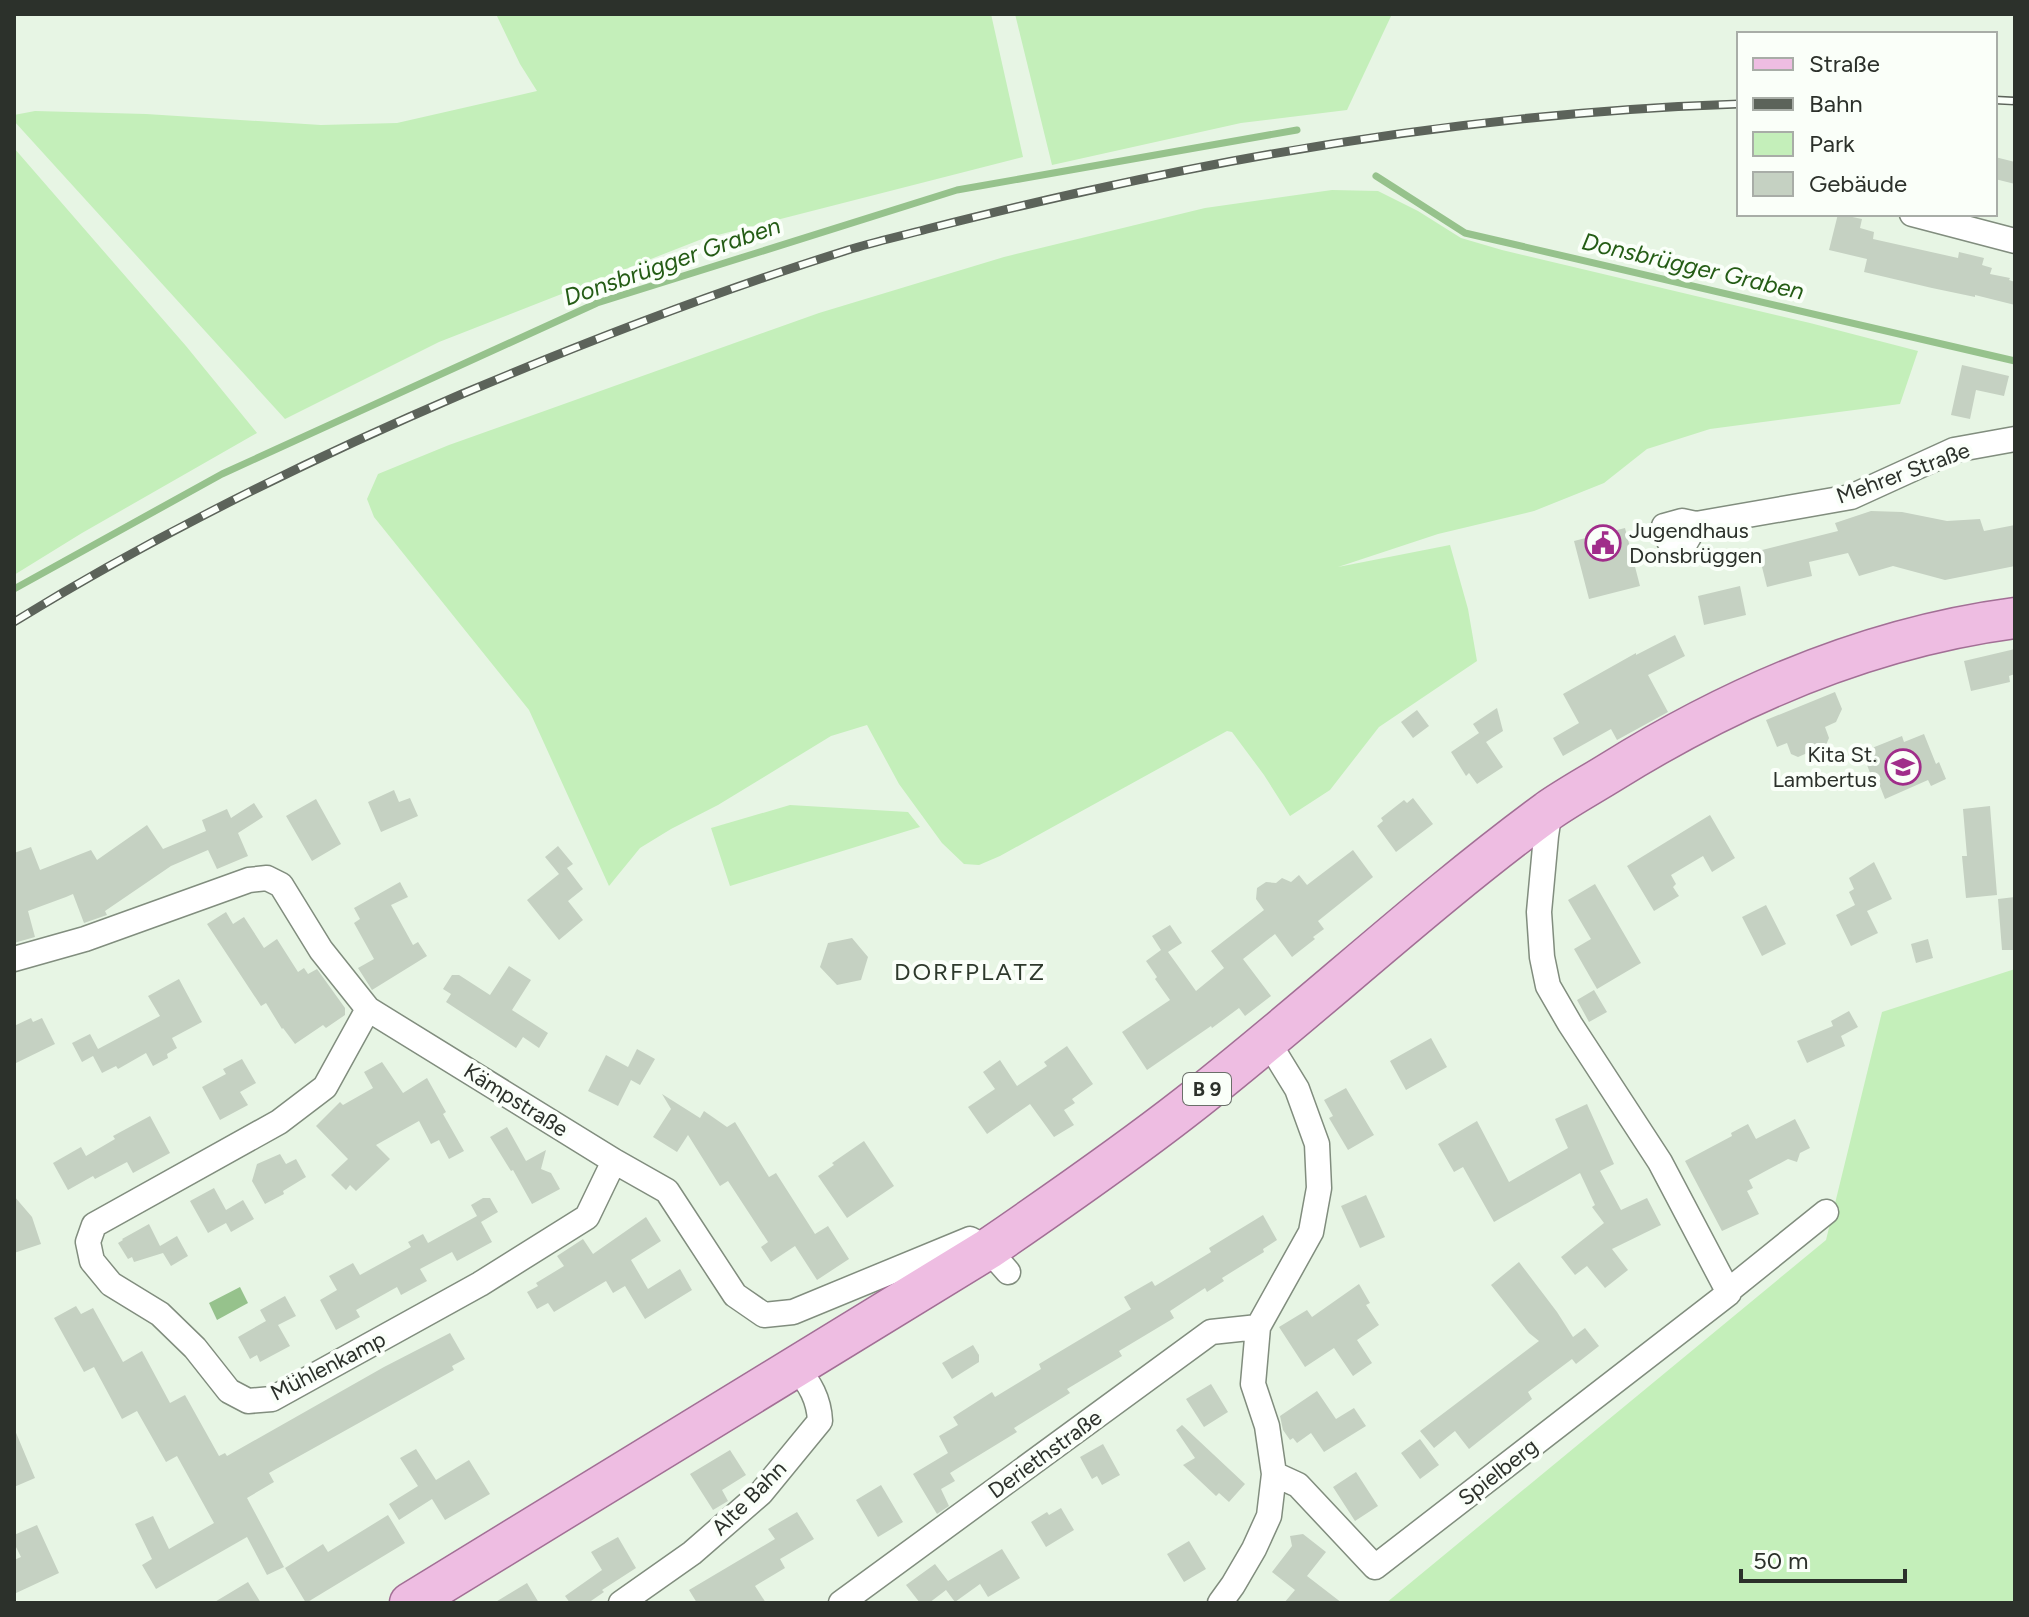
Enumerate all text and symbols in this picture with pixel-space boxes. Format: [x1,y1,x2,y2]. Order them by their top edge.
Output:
legend [1737,32,1997,216]
text: Straße [1809,49,1880,78]
text: Bahn [1809,89,1863,118]
text: Park [1809,129,1855,158]
text: Gebäude [1809,169,1907,198]
water label: Donsbrügger Graben [560,210,784,312]
water label: Donsbrügger Graben [1579,226,1807,306]
street label: Mehrer Straße [1833,436,1973,510]
place label: Jugendhaus Donsbrüggen [1629,517,1762,569]
public building icon: Jugendhaus Donsbrüggen [1584,524,1622,562]
place label: Kita St. Lambertus [1772,741,1877,793]
school or university icon: Kita St. Lambertus [1884,748,1922,786]
district label: DORFPLATZ [894,957,1046,986]
street label: Kämpstraße [459,1057,573,1143]
road number: B 9 [1183,1073,1231,1105]
street label: Mühlenkamp [266,1325,390,1407]
street label: Deriethstraße [983,1404,1107,1504]
street label: Spielberg [1453,1433,1543,1511]
street label: Alte Bahn [706,1455,792,1541]
scale bar [1741,1533,1905,1583]
text: 50 m [1753,1546,1809,1575]

